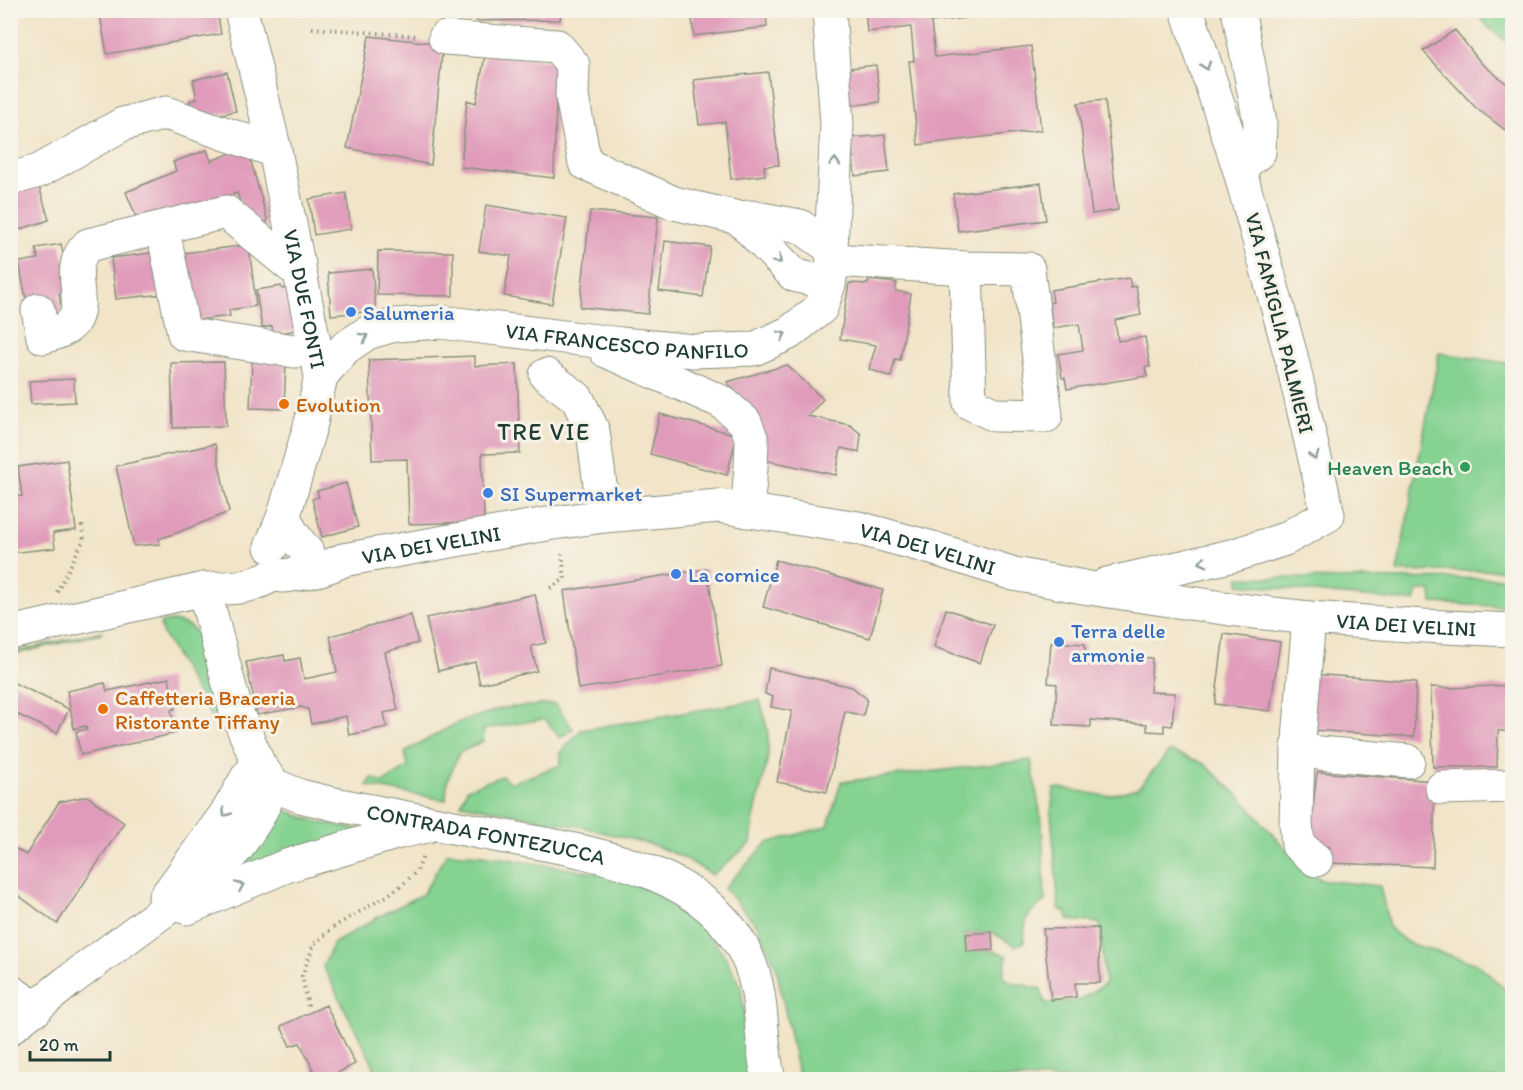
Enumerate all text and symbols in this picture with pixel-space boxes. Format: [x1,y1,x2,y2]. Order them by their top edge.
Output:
one-way arrow [1199,60,1211,71]
one-way arrow [829,158,842,167]
street label: VIA FAMIGLIA PALMIERI [1240,210,1320,436]
street label: VIA DUE FONTI [279,227,332,371]
one-way arrow [771,252,782,263]
place label: Salumeria [363,300,454,325]
marker: Salumeria [344,305,358,319]
street label: VIA FRANCESCO PANFILO [504,317,749,364]
one-way arrow [776,331,787,343]
one-way arrow [357,333,368,344]
place label: Evolution [296,392,381,417]
marker: Evolution [277,397,291,411]
district label: TRE VIE [497,417,591,446]
one-way arrow [1307,451,1320,461]
place label: Heaven Beach [1327,455,1454,480]
marker: Heaven Beach [1458,460,1472,474]
place label: SI Supermarket [500,481,642,506]
marker: SI Supermarket [481,486,495,500]
street label: VIA DEI VELINI [857,517,999,580]
street label: VIA DEI VELINI [360,520,503,569]
one-way arrow [1198,555,1208,568]
place label: La cornice [688,562,780,587]
marker: La cornice [669,567,683,581]
street label: VIA DEI VELINI [1335,607,1477,641]
place label: Terra delle armonie [1071,618,1165,667]
marker: Terra delle armonie [1052,635,1066,649]
place label: Caffetteria Braceria Ristorante Tiffany [115,685,296,734]
marker: Caffetteria Braceria Ristorante Tiffany [96,702,110,716]
street label: CONTRADA FONTEZUCCA [365,798,609,870]
one-way arrow [222,806,233,817]
one-way arrow [234,882,245,894]
scale bar [30,1024,110,1062]
text: 20 m [39,1034,79,1056]

